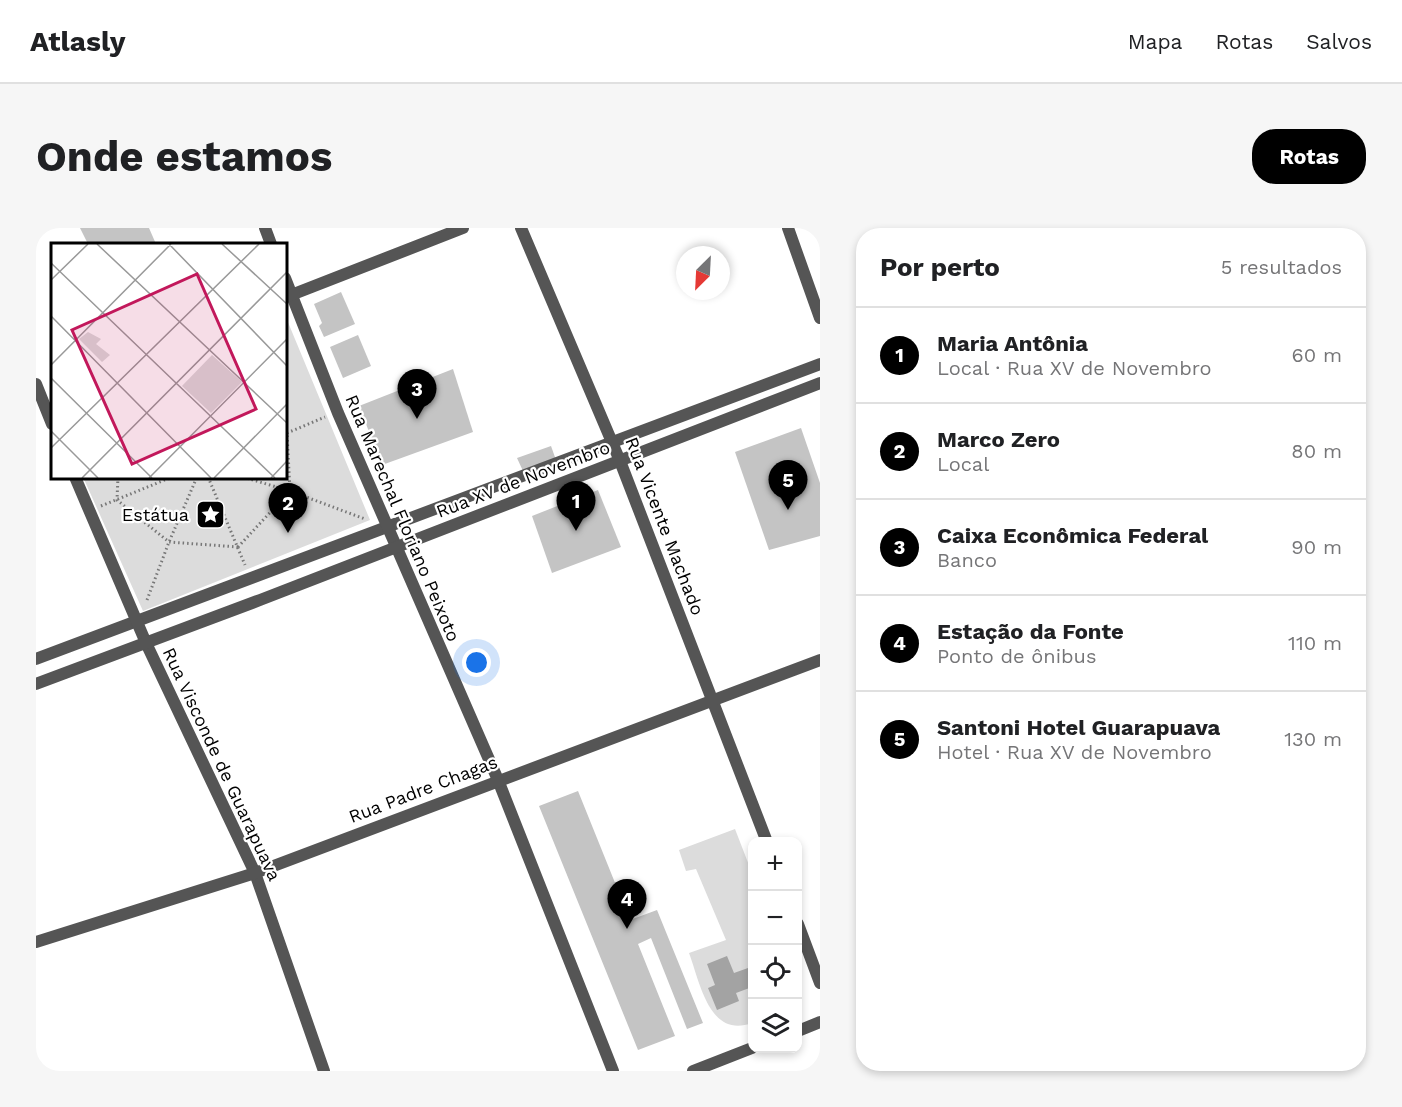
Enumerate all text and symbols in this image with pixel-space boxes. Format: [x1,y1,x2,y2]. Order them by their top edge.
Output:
text: Atlasly [30,25,125,58]
text: Mapa [1128,29,1182,54]
text: Rotas [1215,29,1273,54]
text: Salvos [1306,29,1372,54]
button: Rotas [1252,129,1366,184]
text: Onde estamos [36,132,332,181]
inset map [51,243,286,478]
north arrow [676,246,730,300]
text: Por perto [880,252,1000,282]
text: 5 resultados [1221,255,1342,279]
text: Maria Antônia [937,331,1088,356]
text: 1 [895,343,904,367]
text: 60 m [1292,343,1342,367]
text: Local · Rua XV de Novembro [937,356,1212,380]
pin: 3 [398,370,436,419]
street label: Rua Marechal Floriano Peixoto [341,391,465,645]
text: Marco Zero [937,427,1060,452]
street label: Rua Vicente Machado [621,434,709,618]
street label: Rua XV de Novembro [433,436,613,522]
text: 2 [894,439,905,463]
text: 80 m [1291,439,1342,463]
text: Local [937,452,989,476]
pin: 5 [768,460,807,510]
pin: 1 [556,482,596,531]
pin: 2 [268,484,308,533]
place icon: Estátua [194,498,226,530]
place label: Estátua [122,504,189,525]
text: Caixa Econômica Federal [937,523,1208,548]
text: 3 [894,535,905,559]
text: 90 m [1291,535,1342,559]
text: Banco [937,548,997,572]
text: Estação da Fonte [937,619,1124,644]
text: 4 [893,631,906,655]
text: 110 m [1288,631,1342,655]
street label: Rua Visconde de Guarapuava [159,644,285,884]
text: Ponto de ônibus [937,644,1096,668]
your location [462,648,491,677]
text: Santoni Hotel Guarapuava [937,715,1220,740]
text: 5 [894,727,905,751]
text: 130 m [1284,727,1342,751]
text: Hotel · Rua XV de Novembro [937,740,1212,764]
street label: Rua Padre Chagas [346,751,500,827]
map controls [748,837,802,1053]
button: + [748,837,802,891]
pin: 4 [608,880,646,929]
button: − [748,891,802,945]
button: locate [748,945,802,999]
button: layers [748,999,802,1053]

